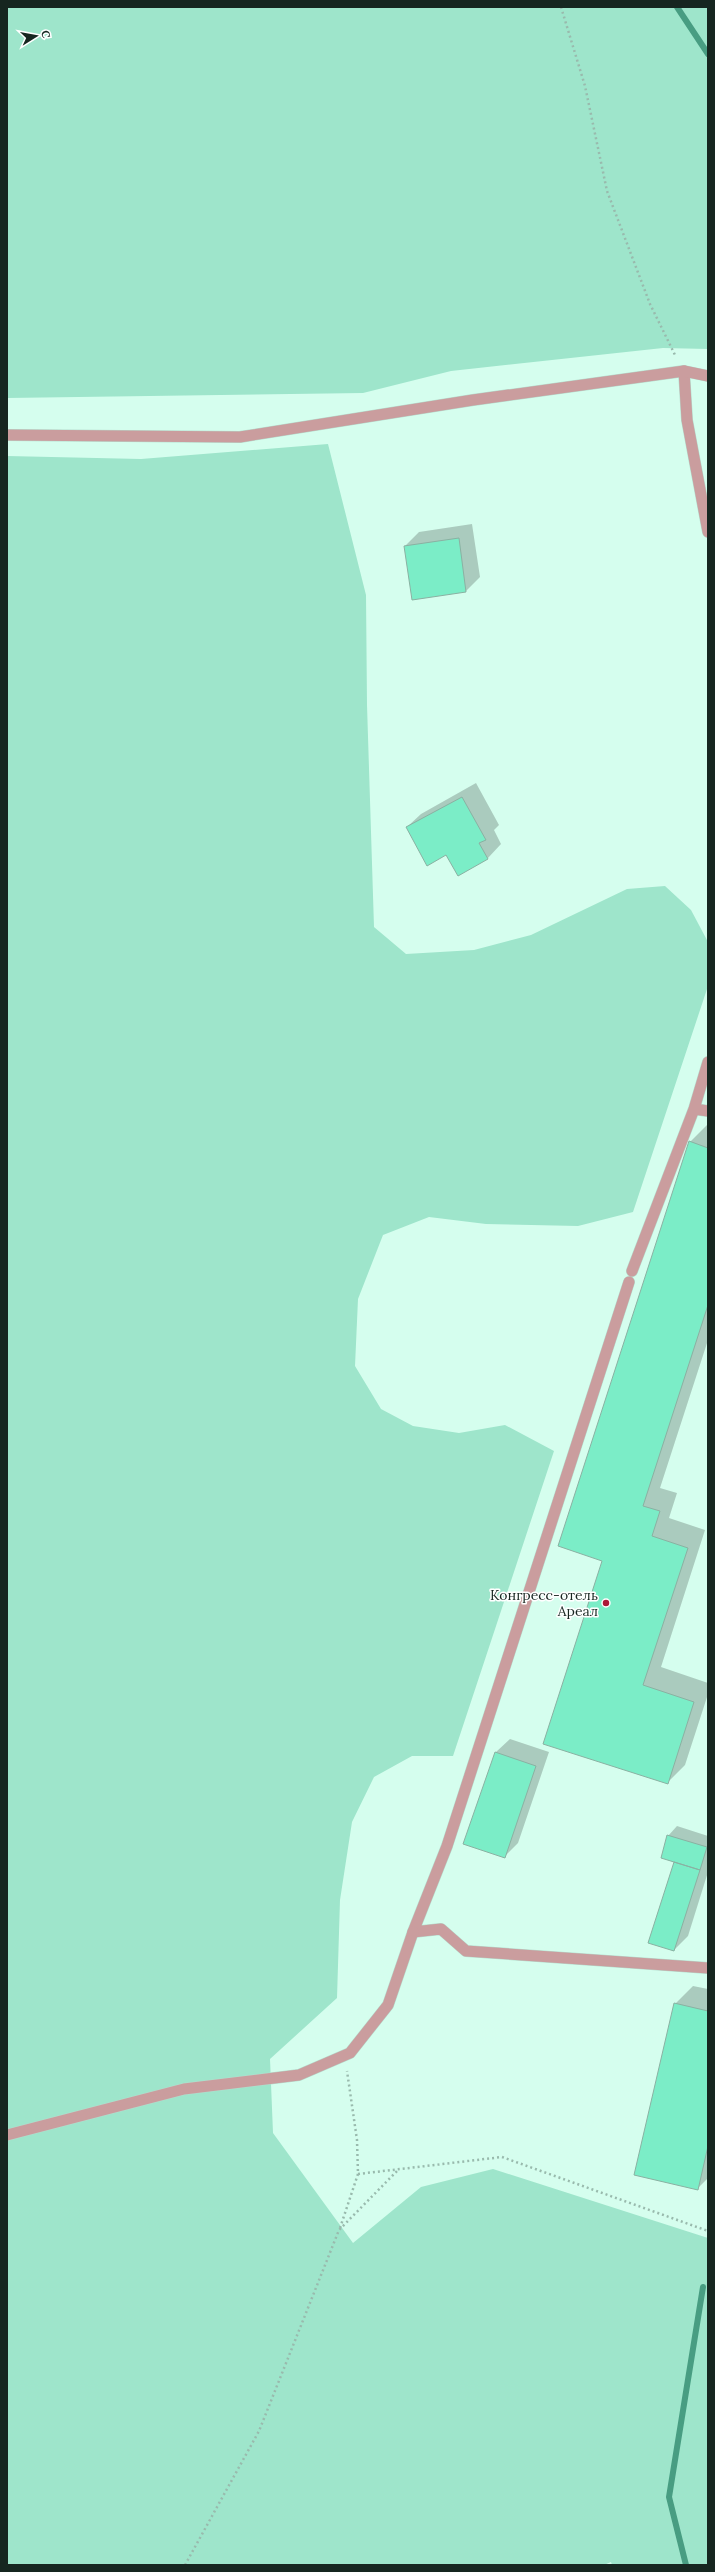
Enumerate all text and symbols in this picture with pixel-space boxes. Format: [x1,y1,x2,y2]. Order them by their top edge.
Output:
north arrow [16,16,56,56]
text: С [38,29,53,40]
place label: Конгресс-отель Ареал [490,1586,598,1620]
marker: Конгресс-отель Ареал [601,1598,611,1608]

